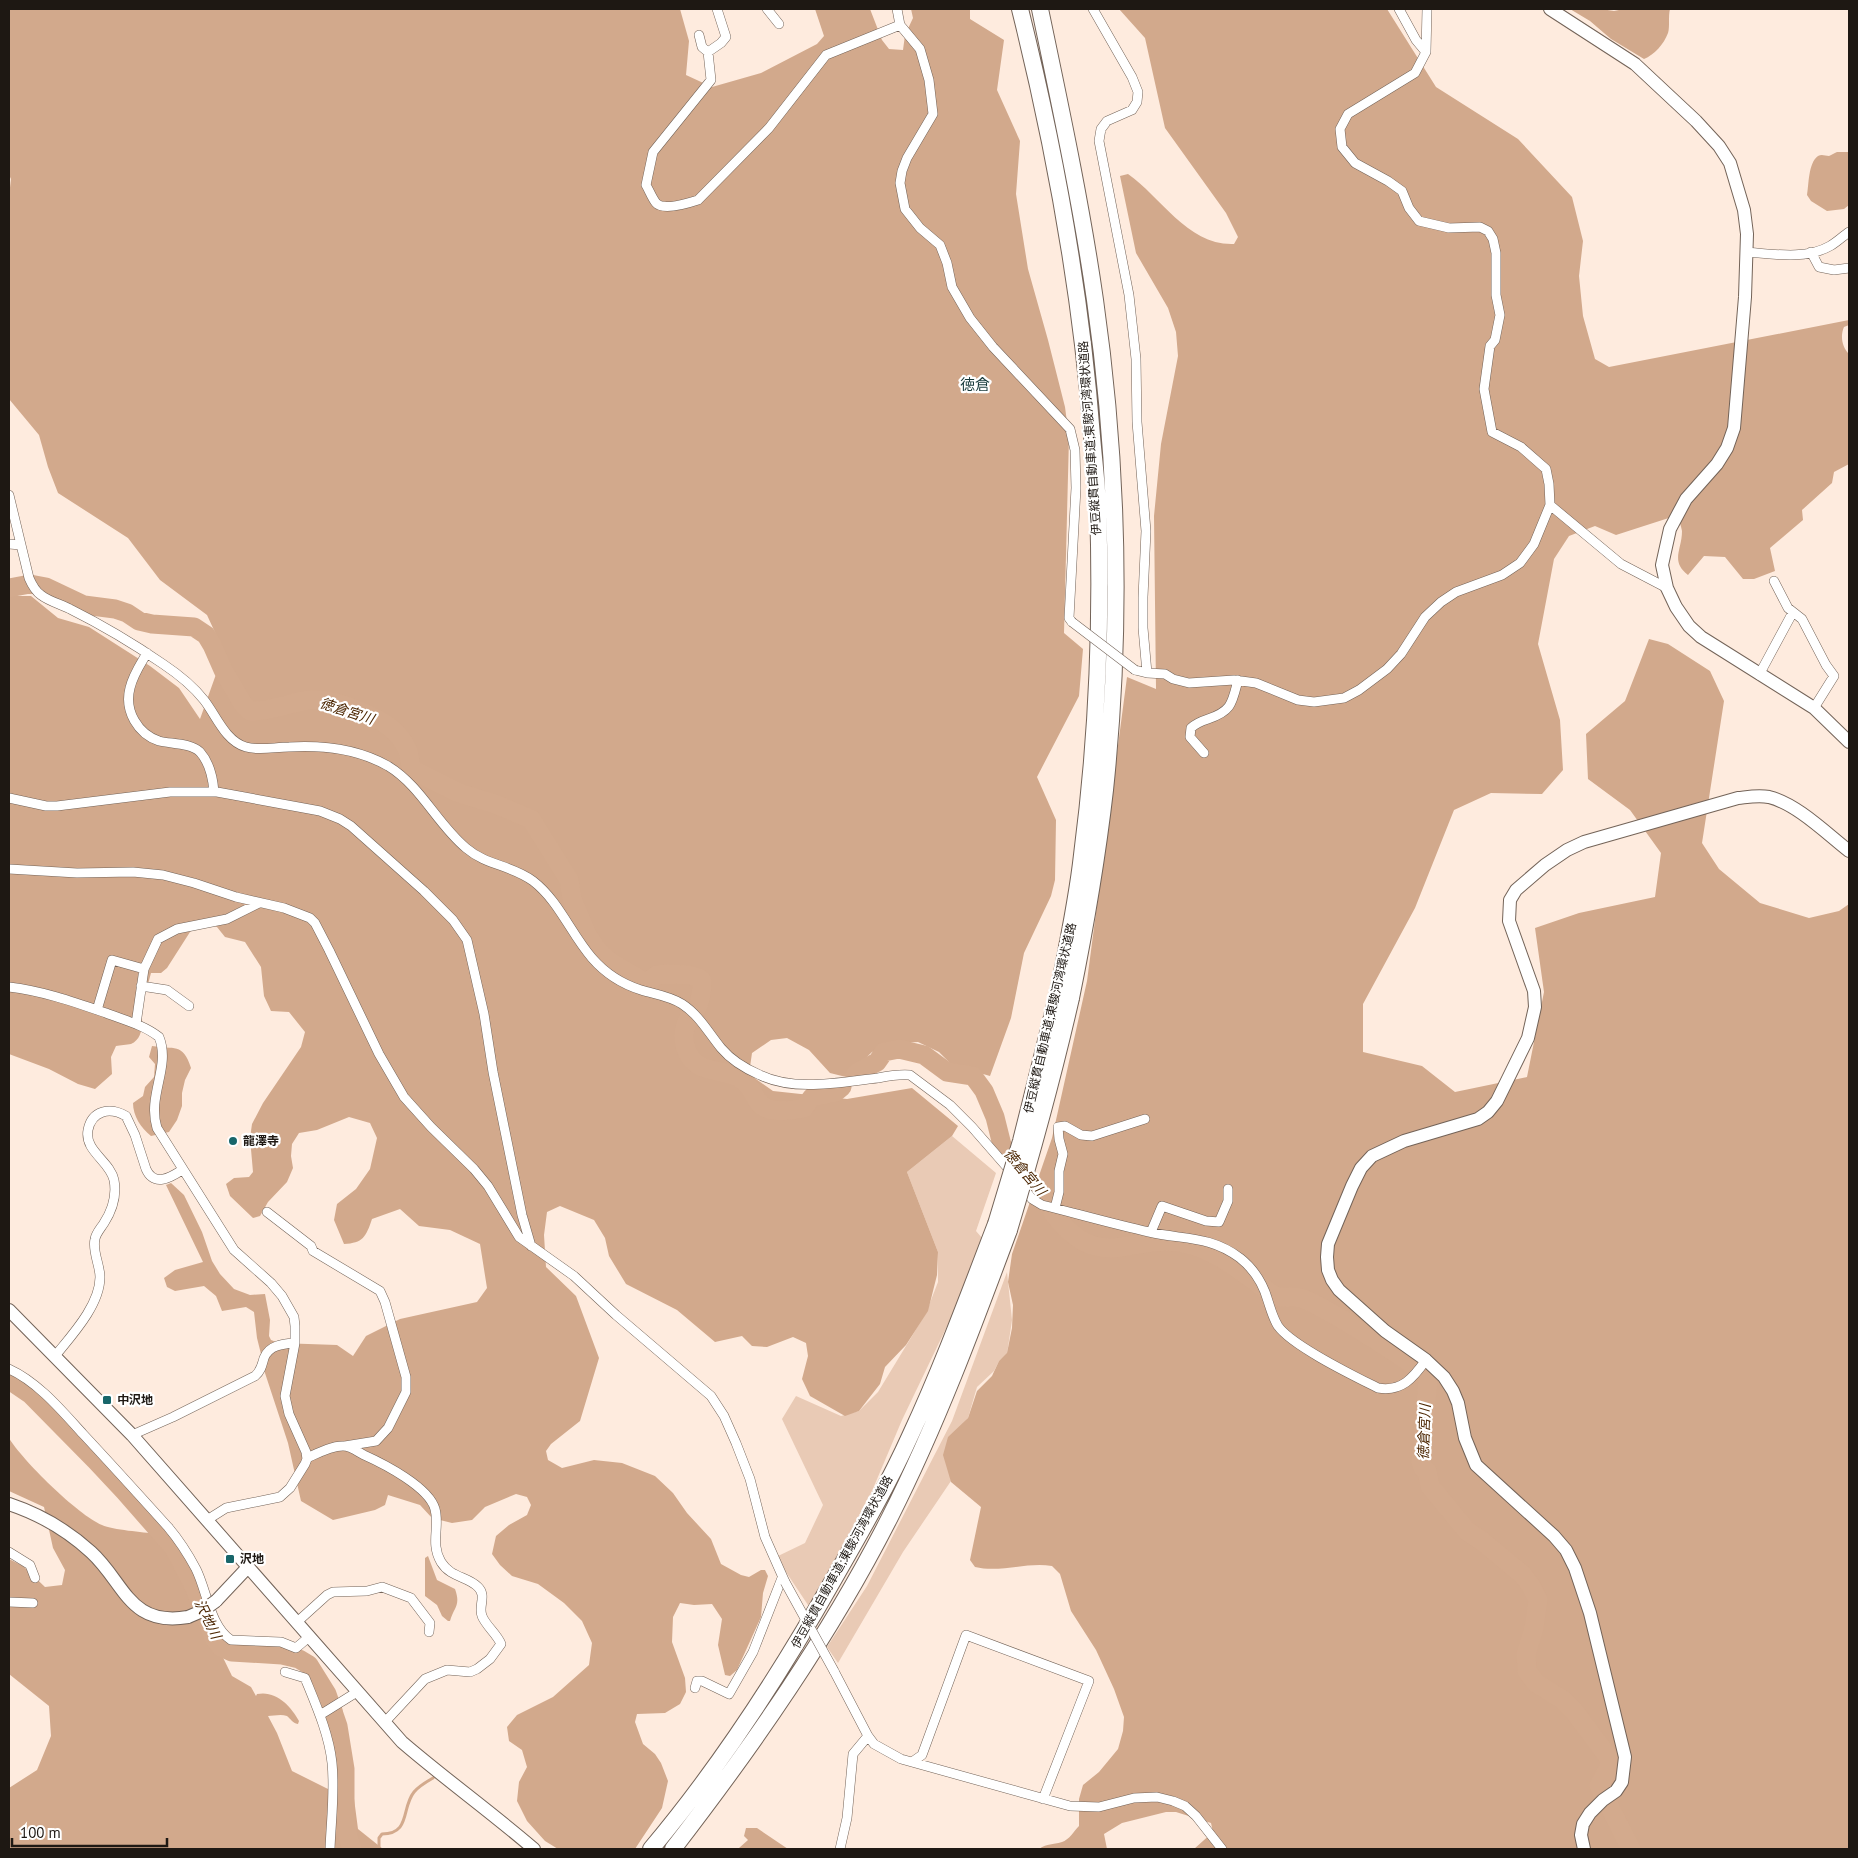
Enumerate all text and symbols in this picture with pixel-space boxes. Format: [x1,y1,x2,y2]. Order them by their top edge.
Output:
street label: 伊豆縦貫自動車道;東駿河湾環状道路 [1075,340,1104,536]
district label: 徳倉 [960,375,990,394]
water label: 徳倉宮川 [318,694,378,729]
street label: 伊豆縦貫自動車道;東駿河湾環状道路 [1020,921,1079,1115]
place label: 龍澤寺 [243,1133,279,1148]
marker: 龍澤寺 [227,1135,239,1147]
water label: 徳倉宮川 [1000,1145,1051,1201]
place label: 中沢地 [117,1392,153,1407]
marker: 中沢地 [101,1394,113,1406]
water label: 徳倉宮川 [1414,1402,1434,1460]
street label: 伊豆縦貫自動車道;東駿河湾環状道路 [788,1473,895,1651]
place label: 沢地 [240,1551,264,1566]
marker: 沢地 [224,1553,236,1565]
water label: 沢地川 [191,1596,226,1644]
scale bar [12,1816,168,1848]
text: 100 m [20,1823,61,1842]

